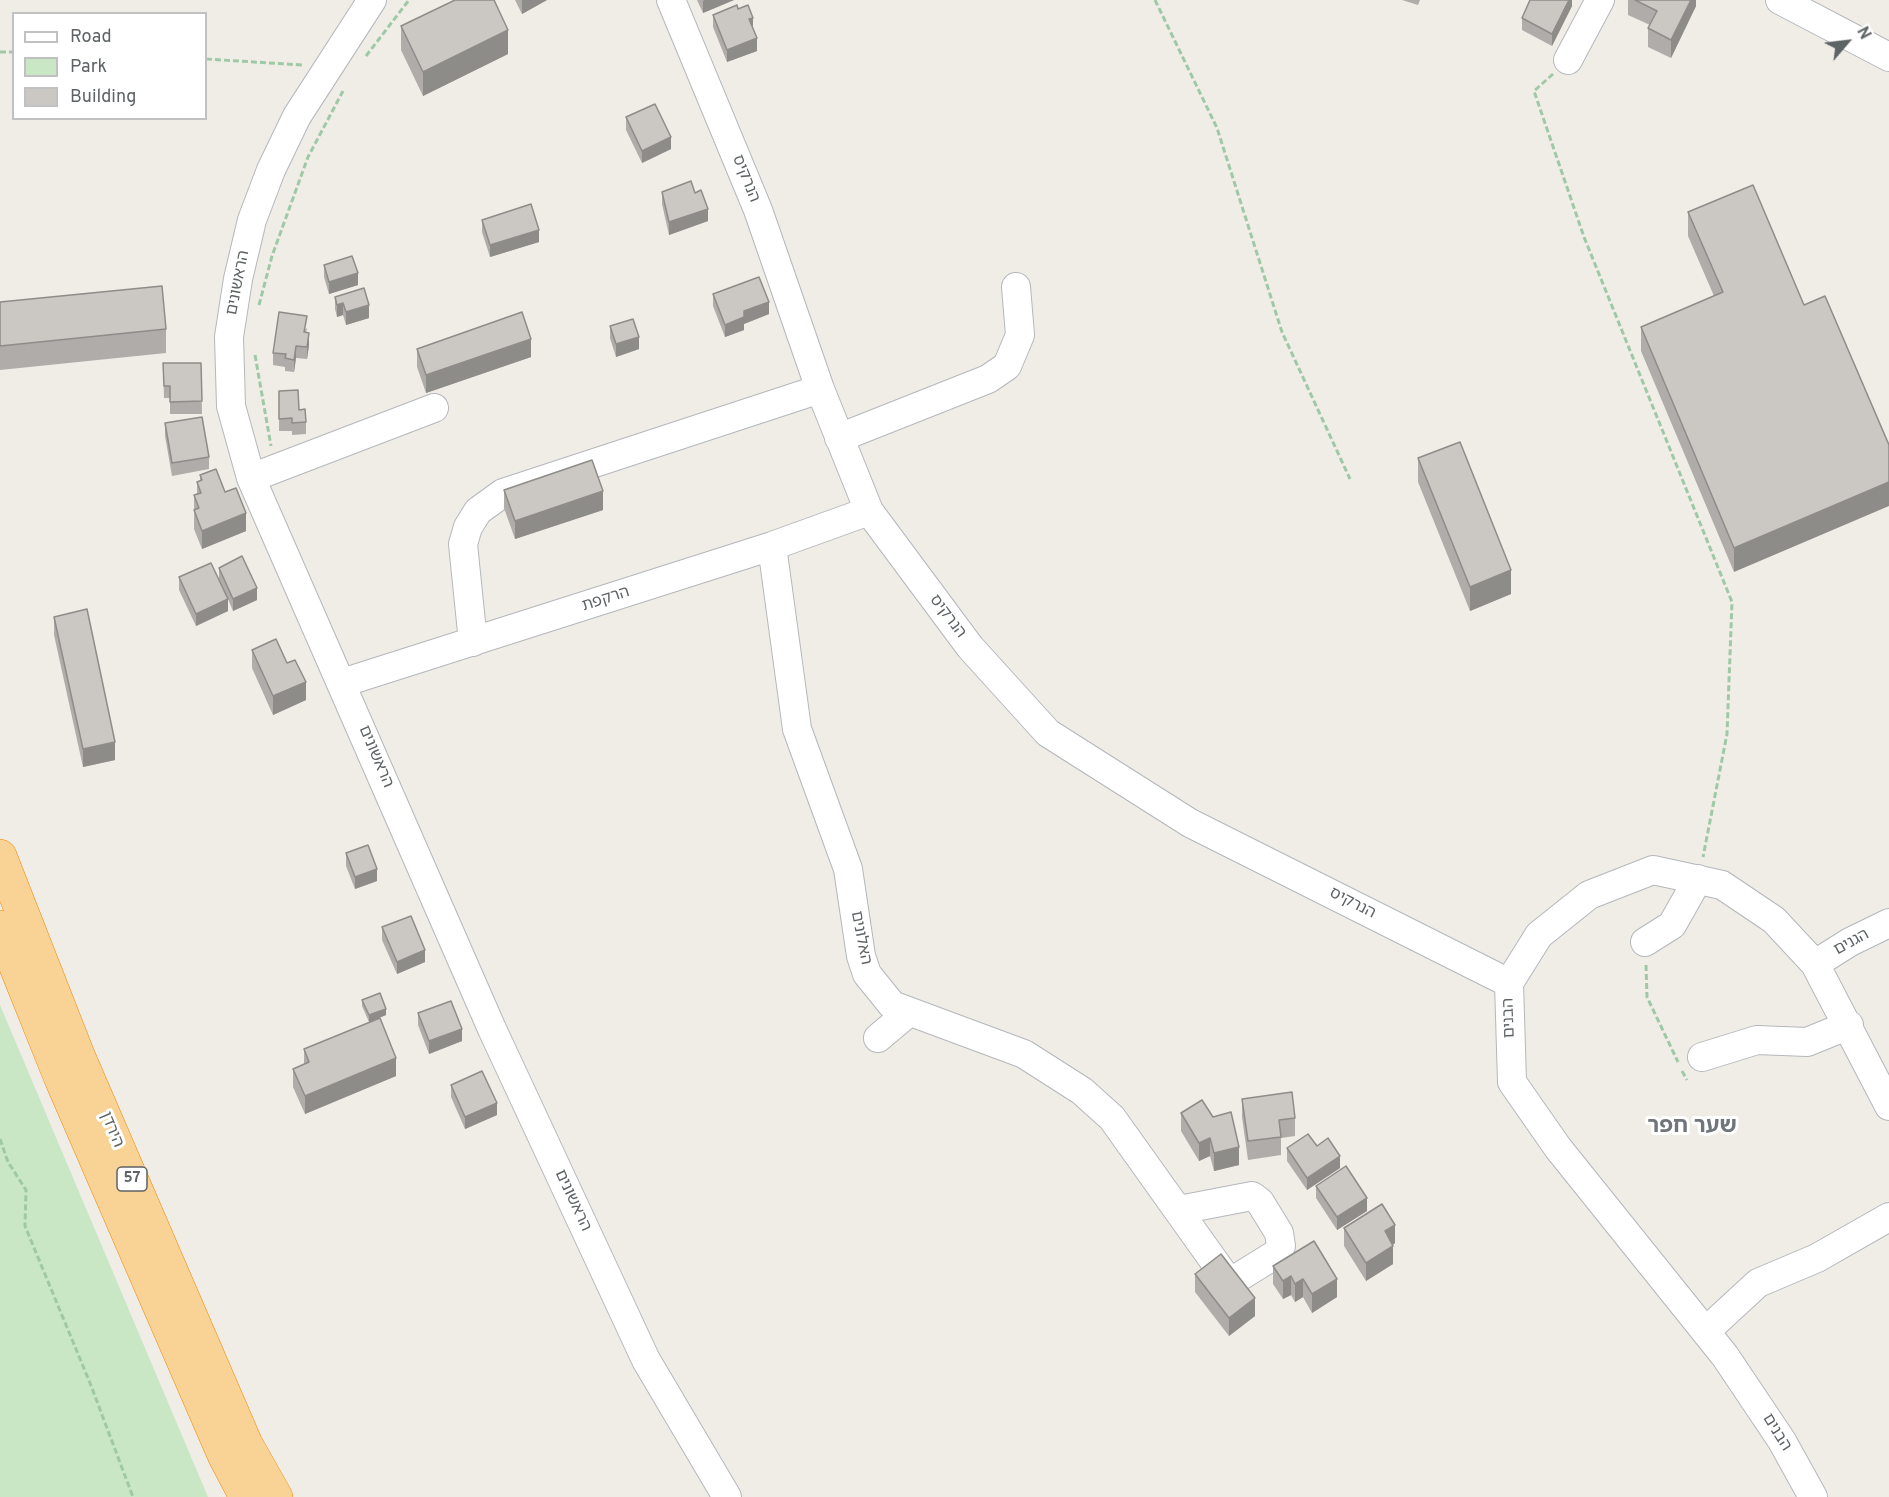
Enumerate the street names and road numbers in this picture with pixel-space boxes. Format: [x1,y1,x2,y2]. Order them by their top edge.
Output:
street label: הנרקיס [727,153,763,205]
street label: הראשונים [223,249,255,317]
street label: הרקפת [580,583,632,617]
street label: הנרקיס [924,592,970,642]
street label: הראשונים [353,723,397,791]
street label: הנרקיס [1326,884,1378,924]
street label: האלונים [845,910,875,966]
street label: הגנים [1831,926,1873,960]
street label: הבנים [1500,998,1520,1038]
street label: הירדן [95,1109,127,1151]
road number: 57 [117,1167,147,1191]
street label: הראשונים [549,1167,595,1235]
street label: הבנים [1757,1411,1795,1455]

